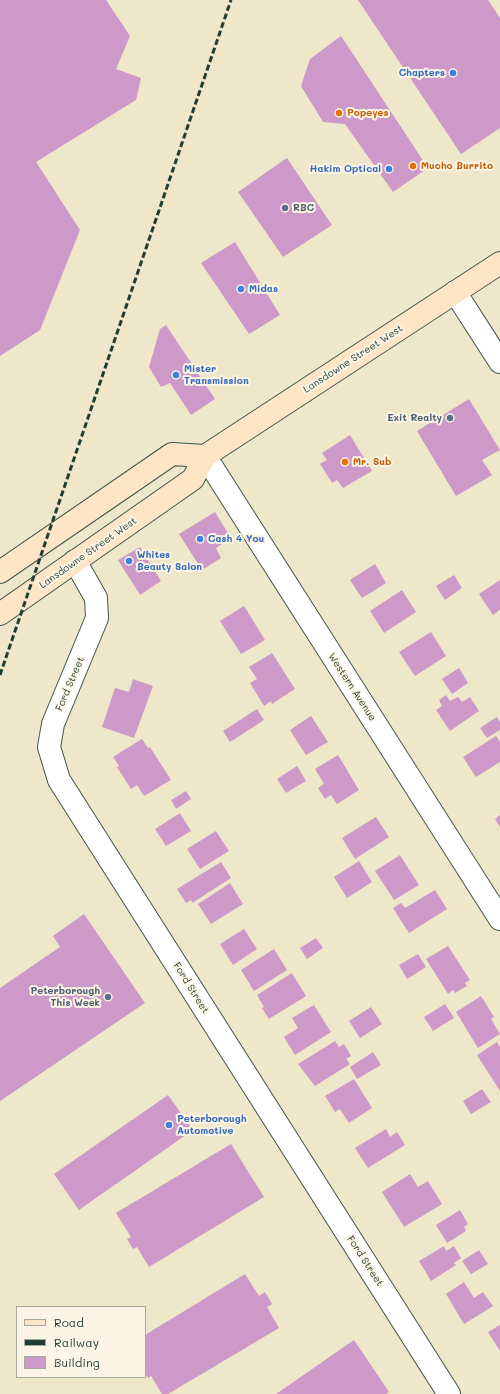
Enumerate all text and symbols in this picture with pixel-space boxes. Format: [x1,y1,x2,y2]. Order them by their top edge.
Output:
place label: Chapters [399,67,445,79]
marker: Chapters [448,68,458,78]
place label: Popeyes [347,107,389,119]
marker: Popeyes [334,108,344,118]
place label: Mucho Burrito [421,160,493,172]
marker: Mucho Burrito [408,161,418,171]
place label: Hakim Optical [309,163,381,175]
marker: Hakim Optical [384,164,394,174]
place label: RBC [293,202,314,214]
marker: RBC [280,203,290,213]
place label: Midas [249,283,278,295]
marker: Midas [236,284,246,294]
street label: Lansdowne Street West [301,322,405,396]
place label: Mister Transmission [184,363,249,386]
marker: Mister Transmission [171,370,181,380]
place label: Exit Realty [387,412,442,424]
marker: Exit Realty [445,413,455,423]
place label: Mr. Sub [353,456,391,468]
marker: Mr. Sub [340,457,350,467]
street label: Lansdowne Street West [37,515,139,591]
place label: Cash 4 You [208,533,264,545]
marker: Cash 4 You [195,534,205,544]
place label: Whites Beauty Salon [137,549,202,572]
marker: Whites Beauty Salon [124,556,134,566]
street label: Western Avenue [326,651,378,723]
street label: Ford Street [53,655,87,713]
street label: Ford Street [171,960,211,1016]
place label: Peterborough This Week [30,985,100,1008]
marker: Peterborough This Week [103,992,113,1002]
place label: Peterborough Automotive [177,1113,247,1136]
marker: Peterborough Automotive [164,1120,174,1130]
street label: Ford Street [344,1233,386,1289]
legend [16,1306,146,1378]
text: Road [54,1314,84,1330]
text: Railway [54,1334,99,1350]
text: Building [54,1354,100,1370]

